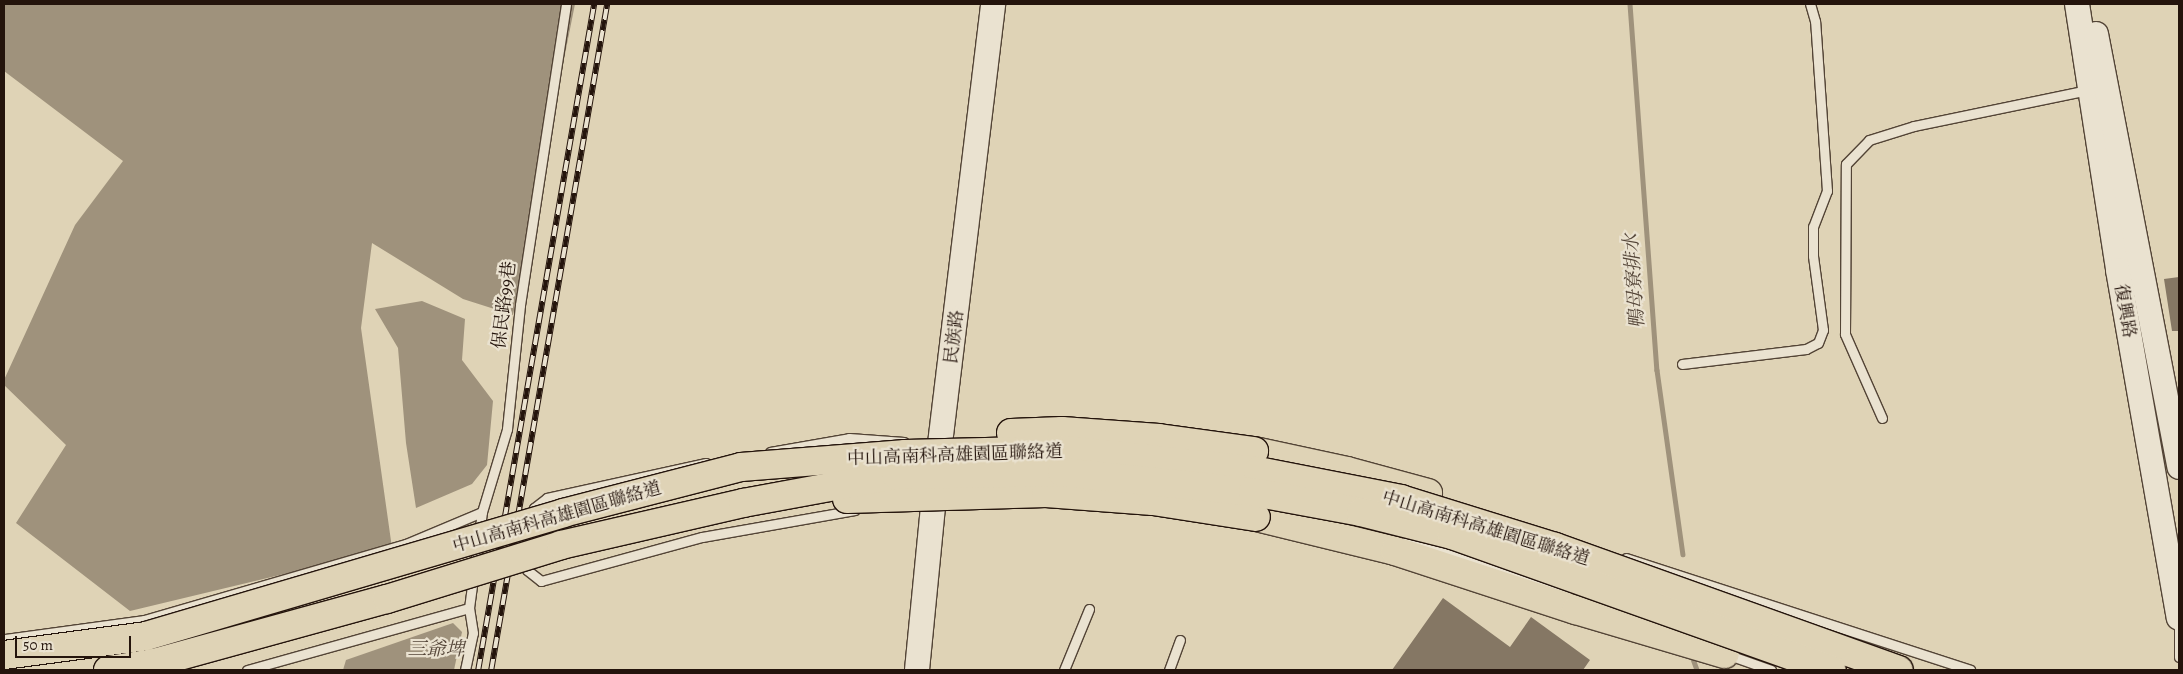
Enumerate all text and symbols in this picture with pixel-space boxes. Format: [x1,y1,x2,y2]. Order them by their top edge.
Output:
water label: 鴨母寮排水 [1620,233,1650,329]
street label: 保民路99巷 [488,260,520,350]
street label: 復興路 [2110,283,2140,339]
street label: 民族路 [940,309,968,365]
street label: 中山高南科高雄園區聯絡道 [847,440,1063,470]
street label: 中山高南科高雄園區聯絡道 [450,477,664,557]
street label: 中山高南科高雄園區聯絡道 [1380,486,1592,570]
scale bar [18,626,134,658]
text: 50 m [23,635,53,655]
water label: 三爺埤 [408,639,464,661]

